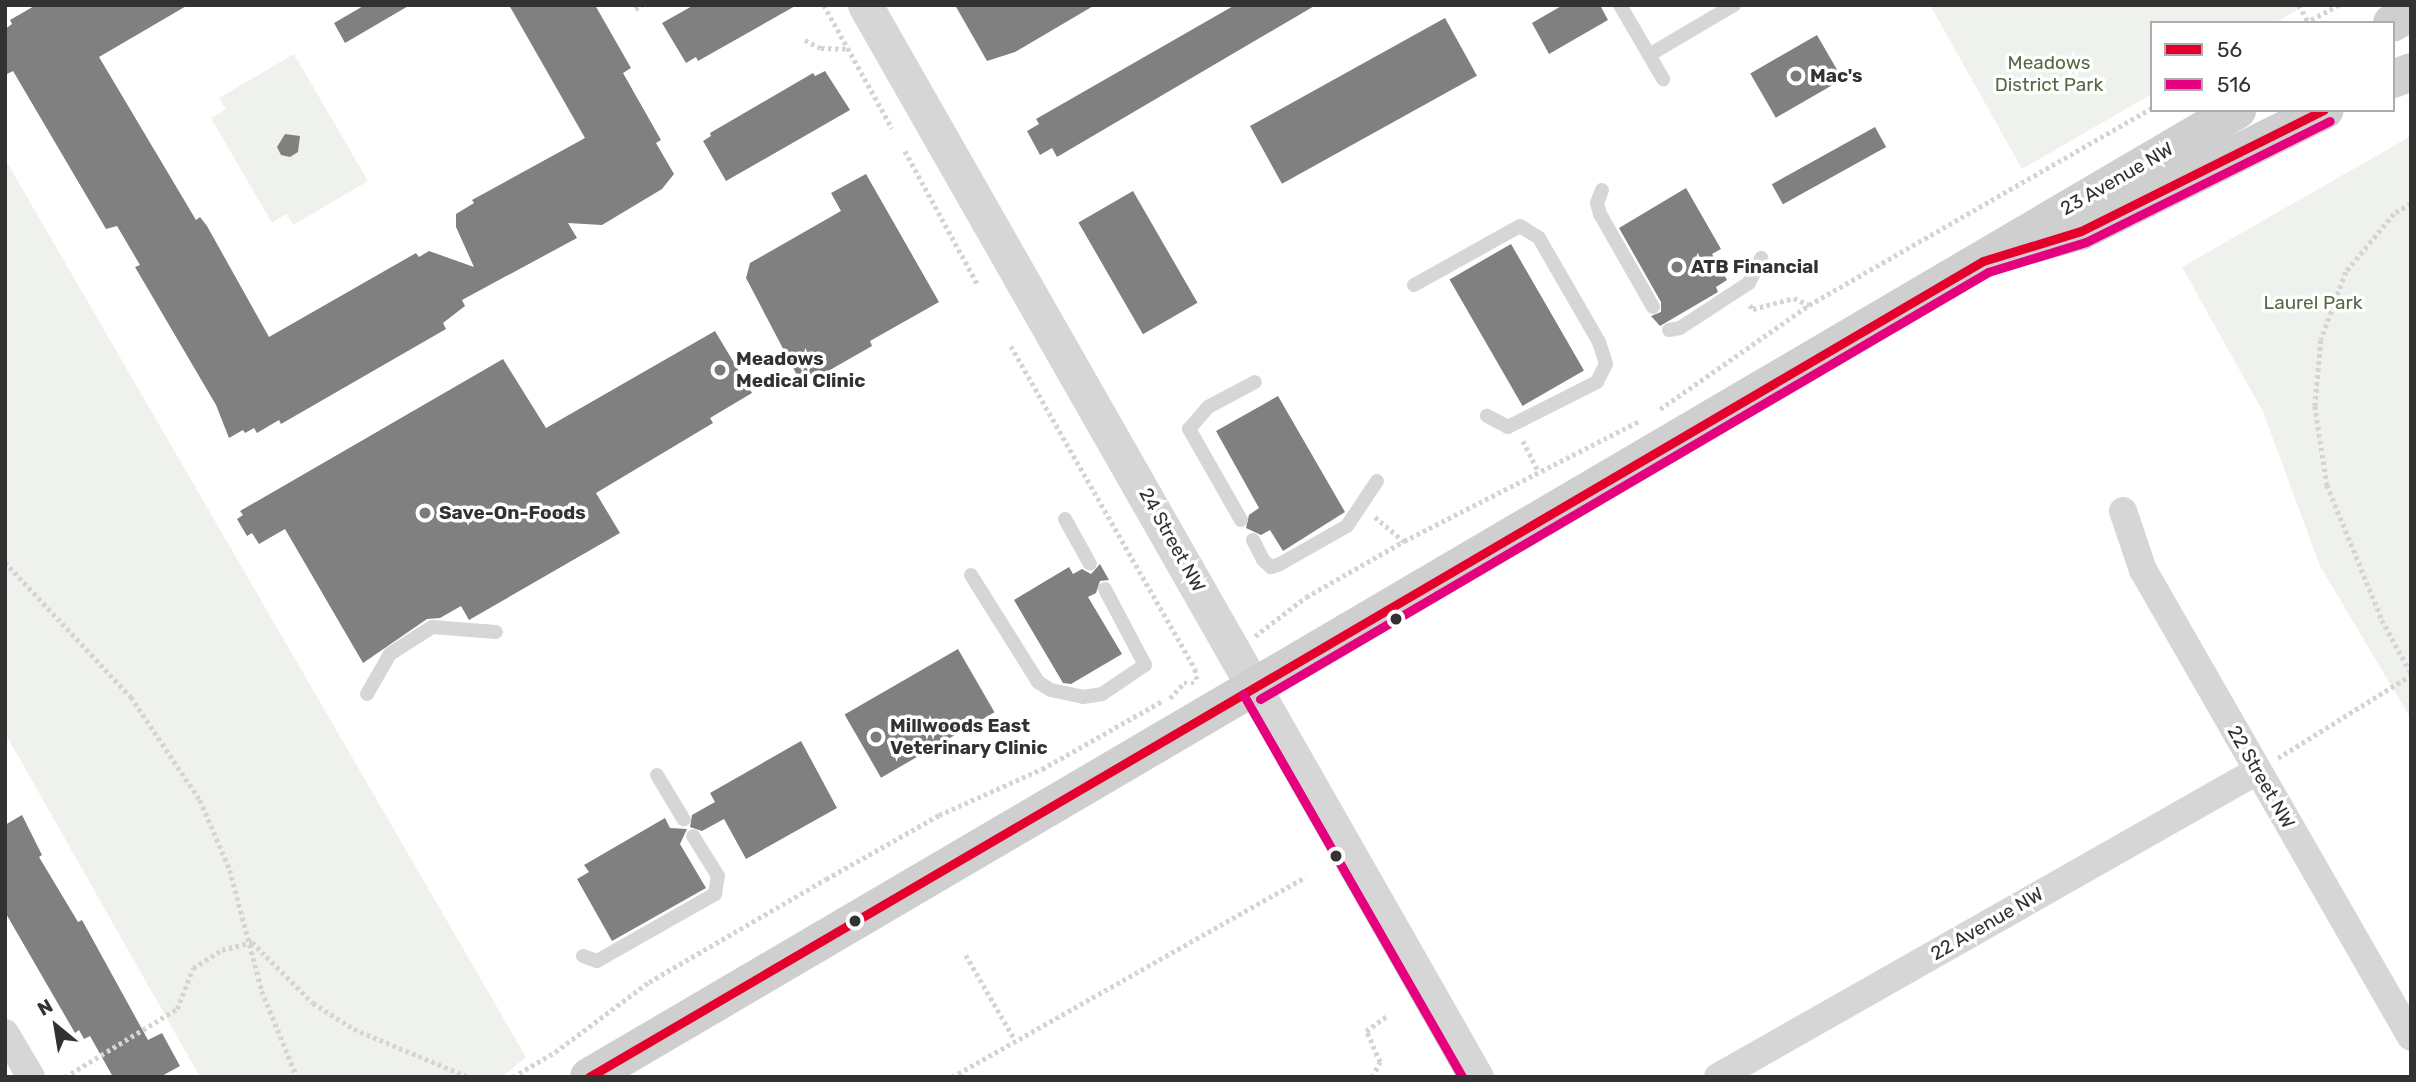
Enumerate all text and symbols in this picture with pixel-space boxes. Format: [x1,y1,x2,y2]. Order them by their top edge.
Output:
legend [2150,21,2395,112]
text: 56 [2217,37,2242,62]
park label: Meadows District Park [1995,52,2103,96]
place label: Mac's [1810,65,1863,87]
marker: Mac's [1788,68,1804,84]
text: 516 [2217,72,2251,97]
street label: 23 Avenue NW [2056,137,2178,221]
place label: ATB Financial [1691,256,1819,278]
marker: ATB Financial [1669,259,1685,275]
park label: Laurel Park [2263,292,2363,314]
place label: Meadows Medical Clinic [736,348,865,392]
marker: Meadows Medical Clinic [710,360,730,380]
street label: 24 Street NW [1134,484,1210,596]
place label: Save-On-Foods [439,502,586,524]
marker: Save-On-Foods [417,505,433,521]
unlabelled marker [1389,612,1403,626]
place label: Millwoods East Veterinary Clinic [890,715,1048,759]
street label: 22 Street NW [2222,722,2300,832]
marker: Millwoods East Veterinary Clinic [868,729,884,745]
unlabelled marker [1329,849,1343,863]
street label: 22 Avenue NW [1926,882,2048,966]
unlabelled marker [848,914,862,928]
north arrow [21,991,91,1061]
text: N [34,994,57,1021]

